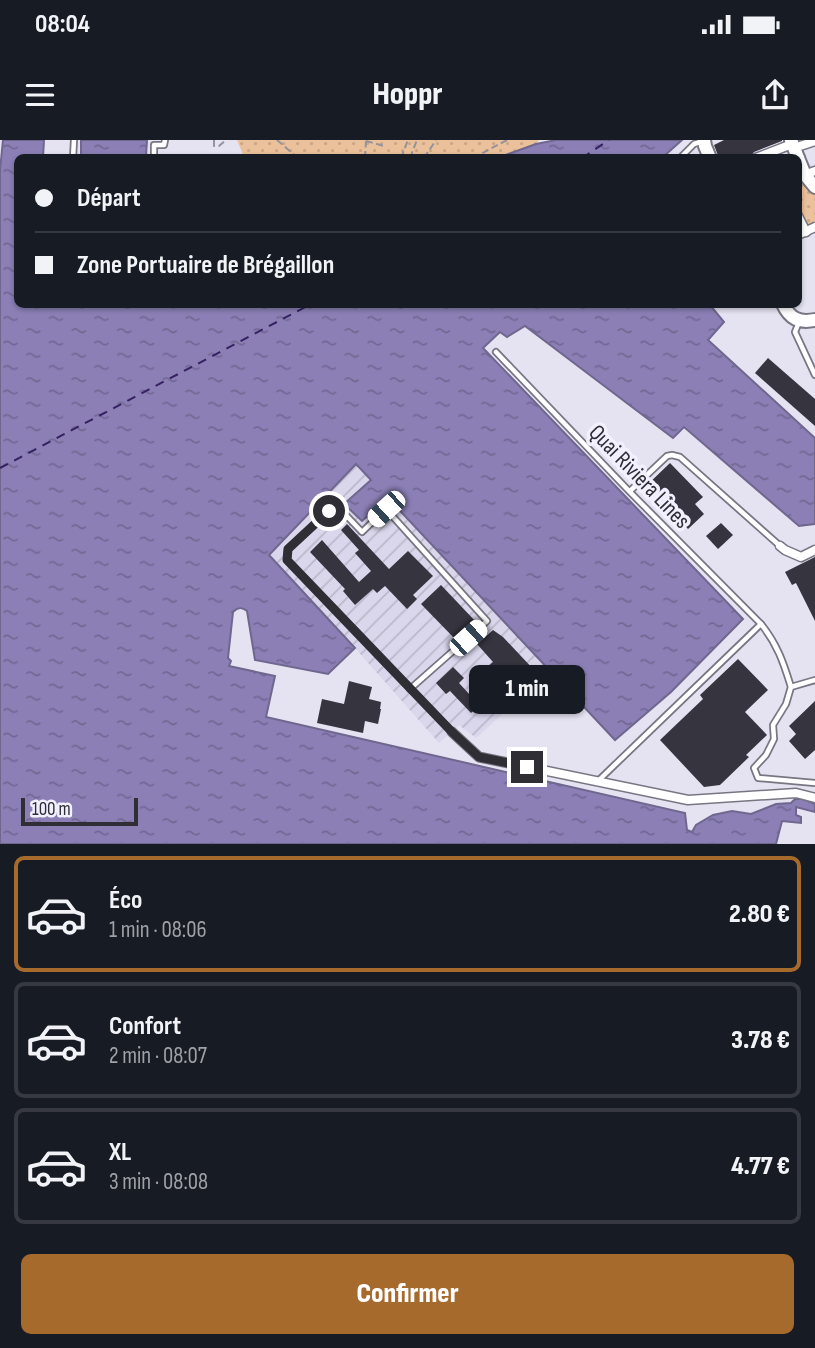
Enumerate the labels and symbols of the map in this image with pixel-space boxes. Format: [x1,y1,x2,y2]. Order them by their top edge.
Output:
street label: Quai Riviera Lines [583,419,696,535]
car [364,487,409,531]
route start [313,495,345,527]
car [446,616,491,660]
callout: 1 min [469,666,585,714]
route end [511,751,543,783]
scale bar [21,795,138,827]

